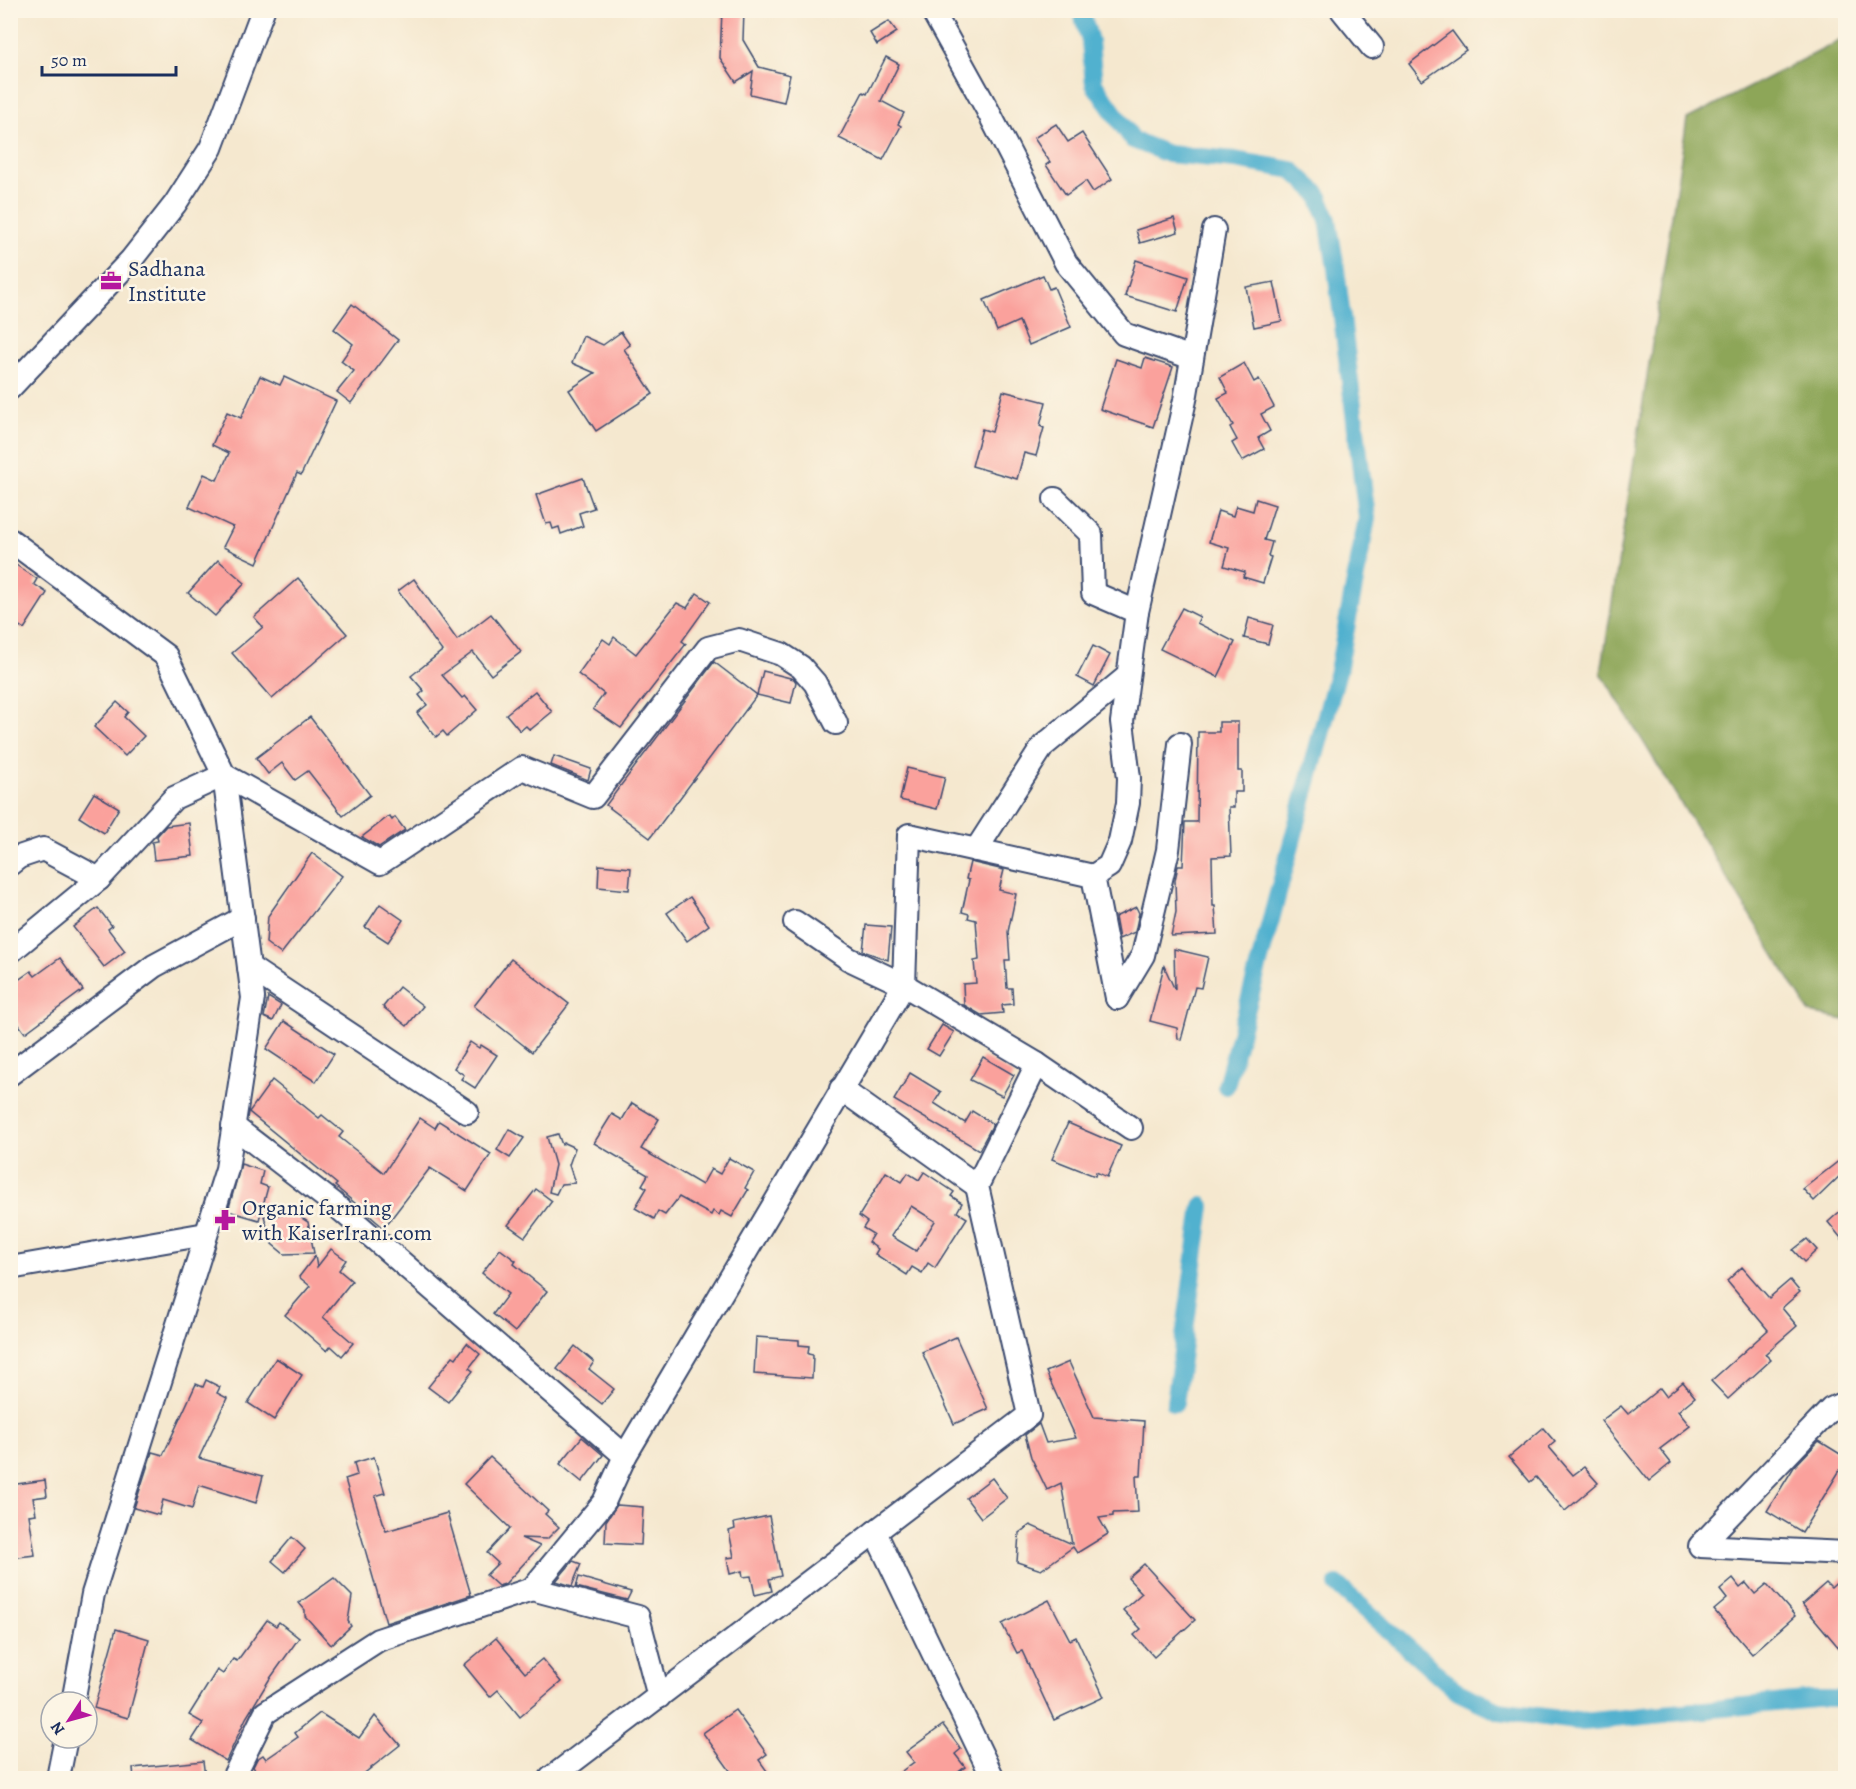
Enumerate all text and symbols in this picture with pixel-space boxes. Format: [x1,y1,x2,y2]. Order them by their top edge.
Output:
scale bar [42,39,176,77]
text: 50 m [51,48,87,72]
place label: Sadhana Institute [128,254,206,309]
office icon: Sadhana Institute [99,269,123,293]
place label: Organic farming with KaiserIrani.com [241,1193,432,1248]
pharmacy icon: Organic farming with KaiserIrani.com [213,1208,237,1232]
north arrow [39,1690,99,1750]
text: N [45,1717,70,1739]

